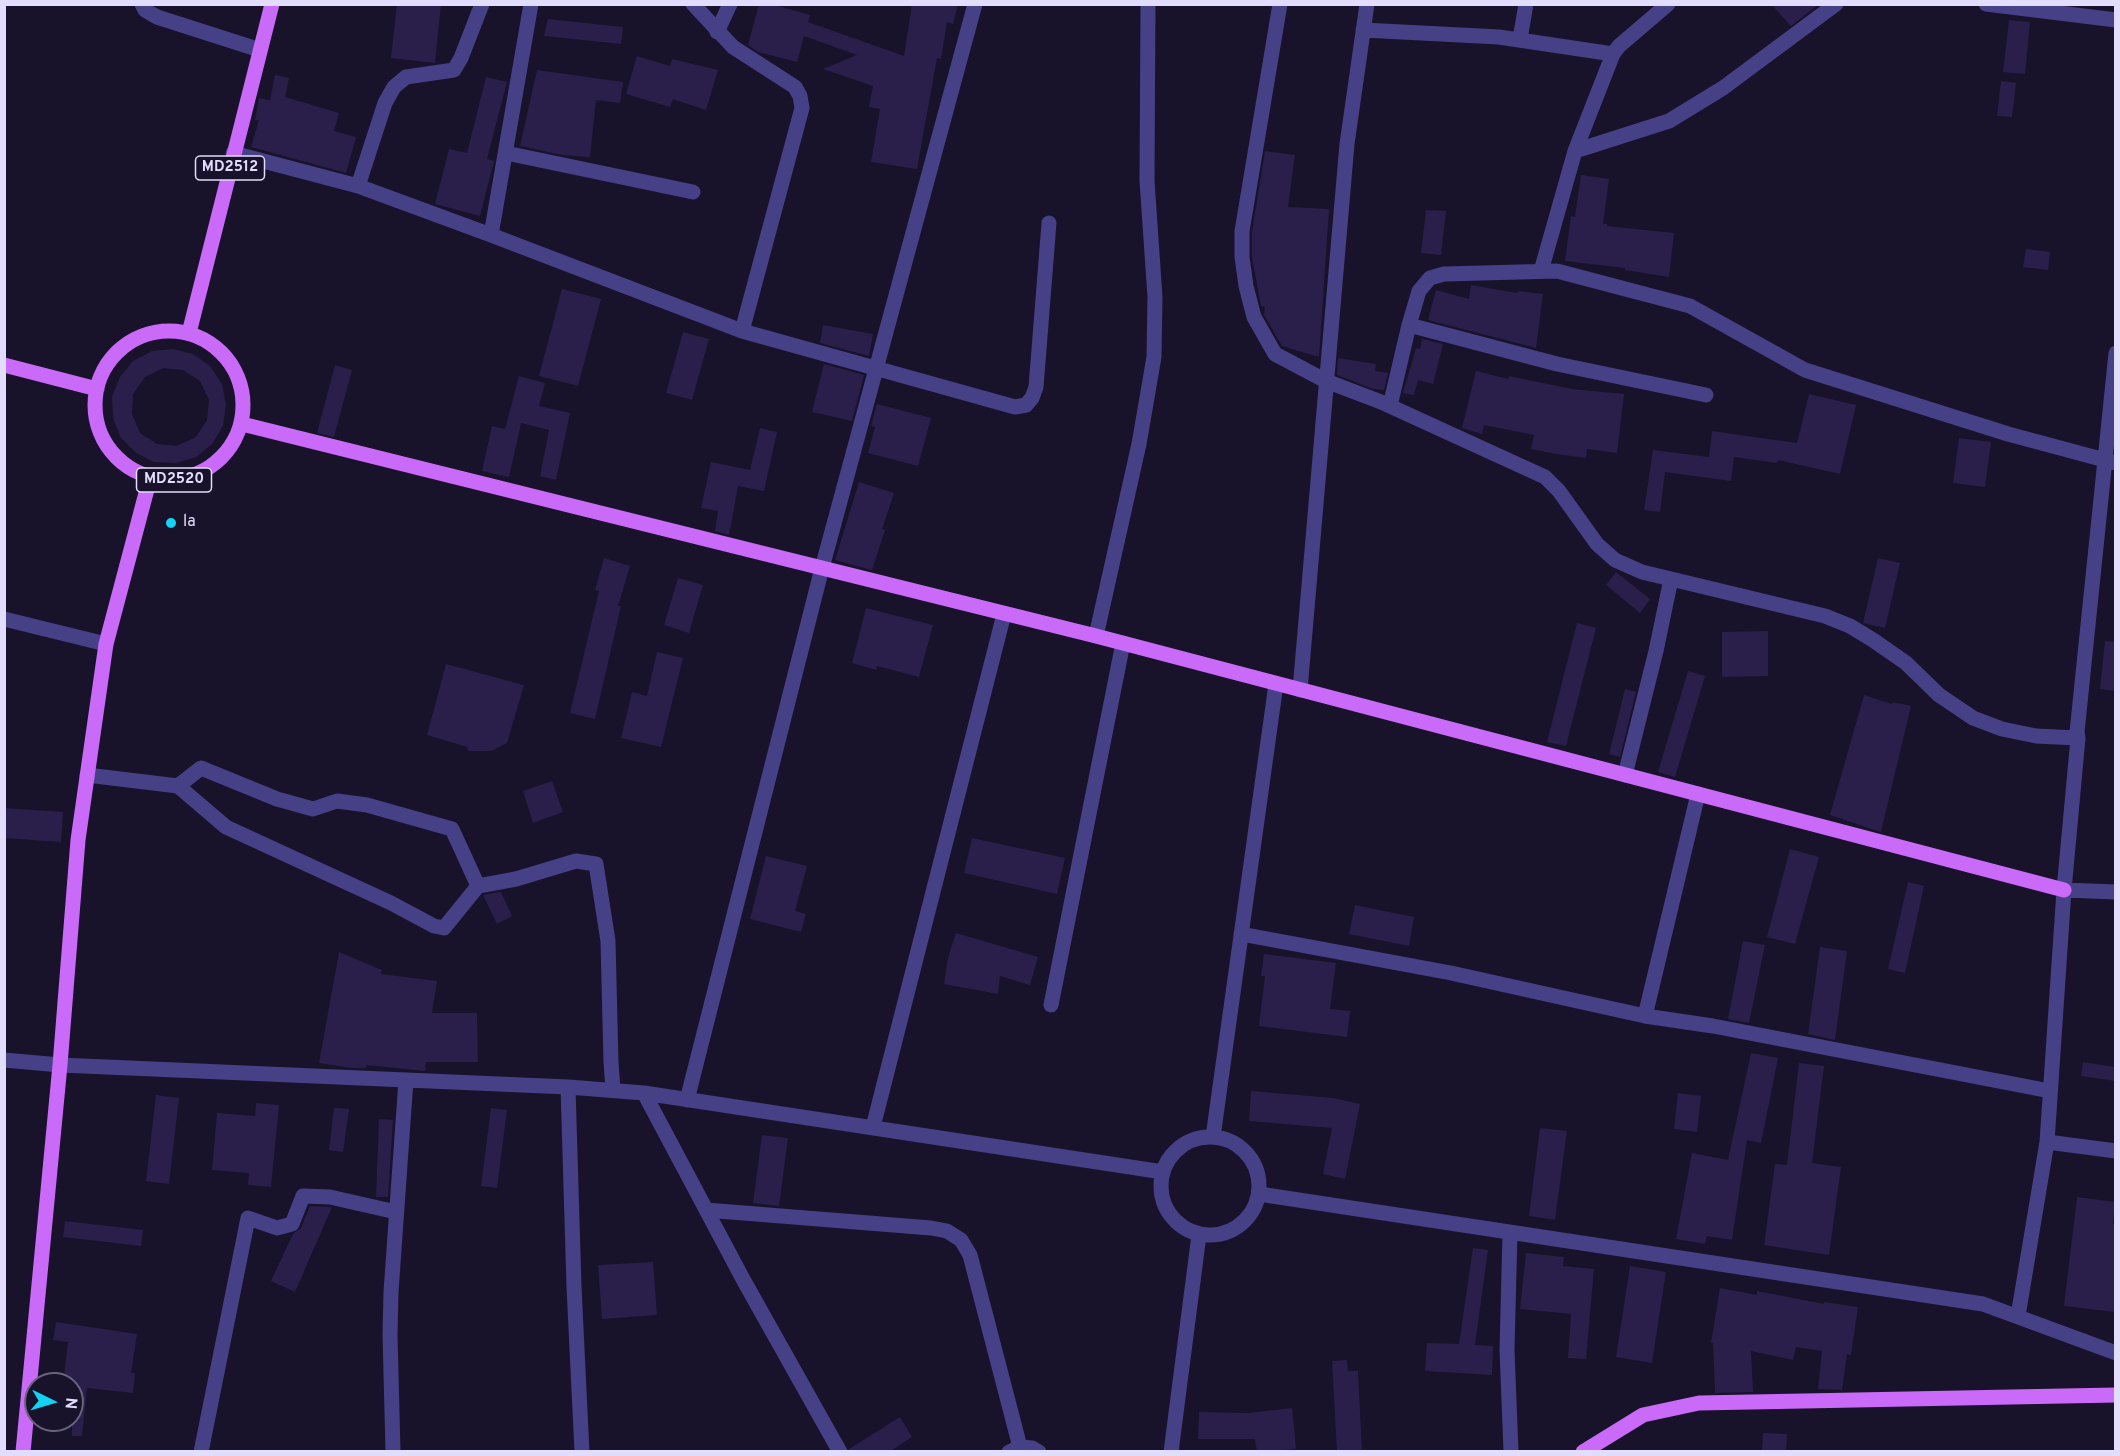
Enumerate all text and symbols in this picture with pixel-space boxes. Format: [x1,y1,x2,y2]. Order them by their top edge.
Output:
road number: MD2512 [196,156,264,180]
road number: MD2520 [136,468,212,492]
place label: la [183,513,196,533]
marker: la [164,516,178,530]
north arrow [24,1372,84,1432]
text: N [59,1397,80,1410]

